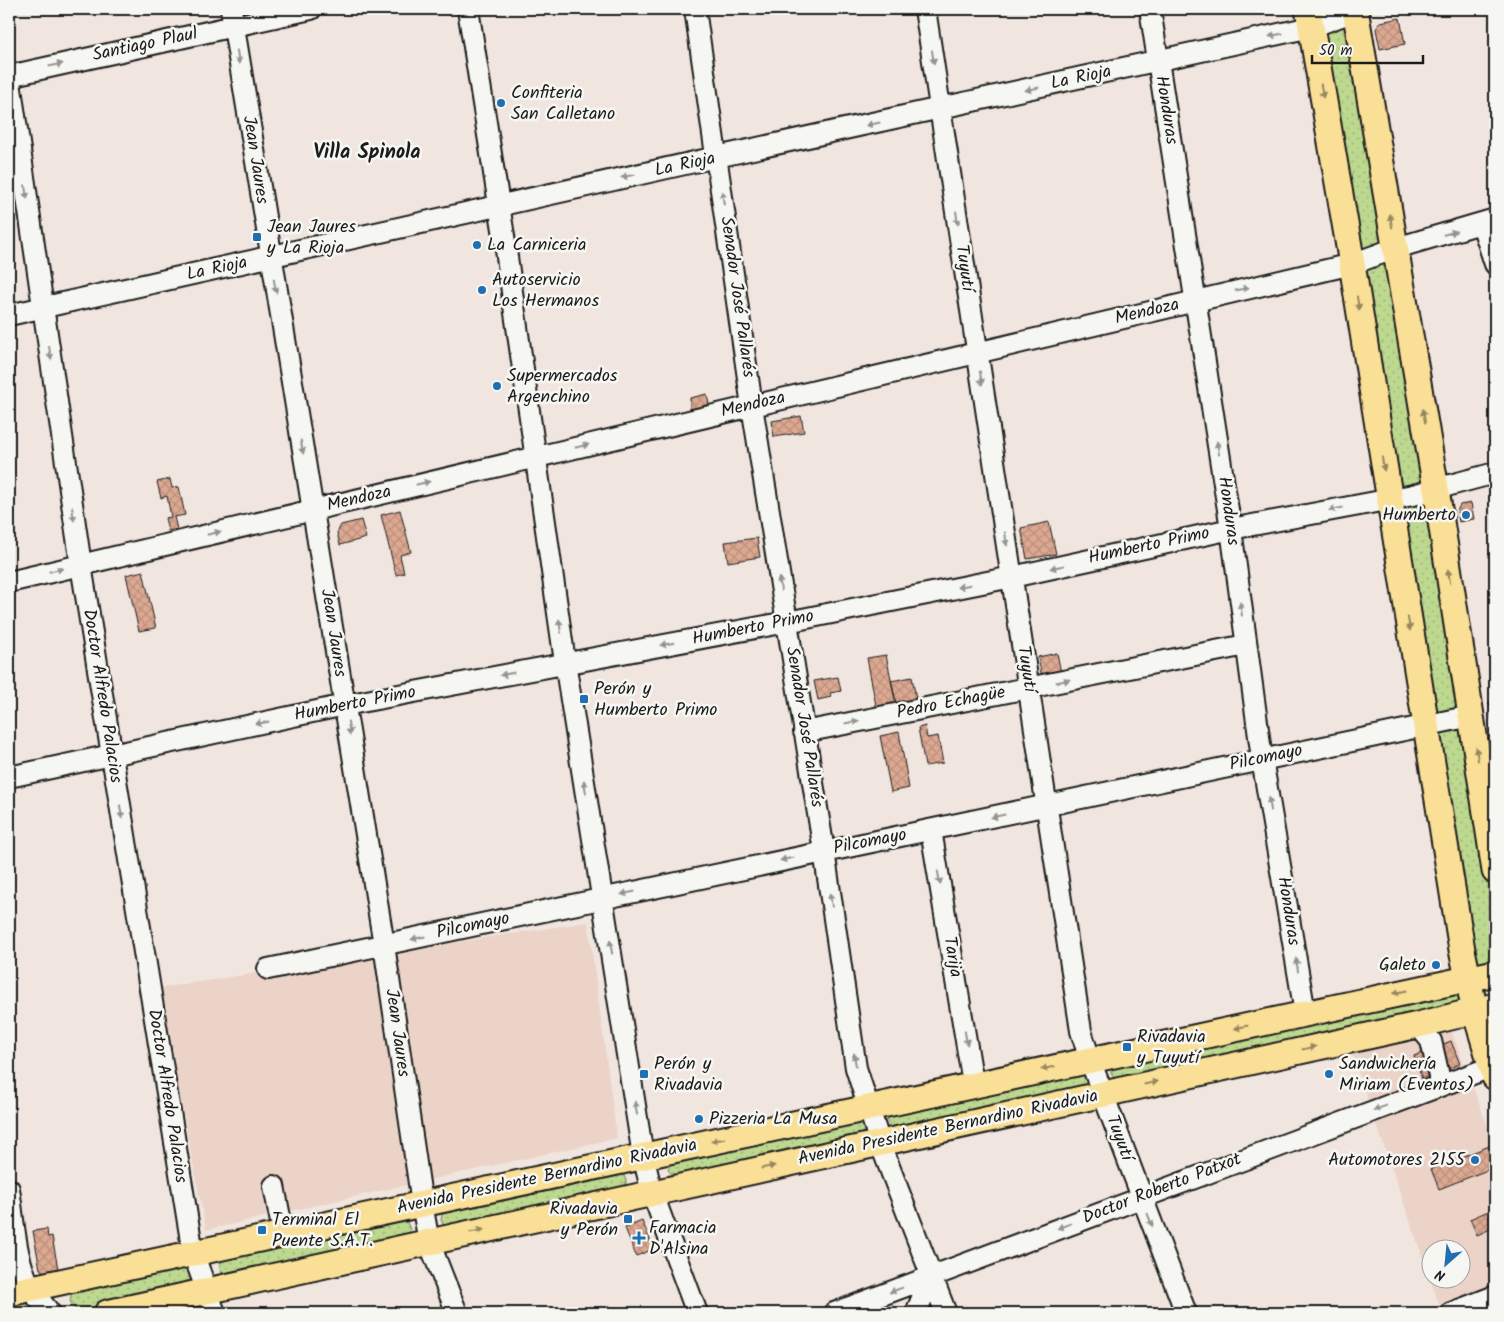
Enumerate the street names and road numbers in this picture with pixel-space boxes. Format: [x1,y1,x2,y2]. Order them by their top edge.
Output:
street label: Santiago Plaul [90,20,201,70]
street label: La Rioja [1048,57,1114,99]
street label: Honduras [1146,73,1186,147]
street label: Jean Jaures [234,114,276,207]
street label: La Rioja [652,144,718,186]
street label: Senador José Pallarés [711,215,763,380]
street label: Tuyutí [946,243,982,296]
street label: La Rioja [184,248,250,290]
street label: Mendoza [1112,291,1182,333]
street label: Mendoza [718,384,788,426]
street label: Honduras [1209,475,1247,548]
street label: Mendoza [324,478,394,520]
street label: Humberto Primo [1086,519,1212,573]
street label: Jean Jaures [312,587,354,680]
street label: Humberto Primo [690,602,816,654]
street label: Doctor Alfredo Palacios [74,607,130,785]
street label: Tuyutí [1008,644,1044,697]
street label: Senador José Pallarés [777,645,831,810]
street label: Humberto Primo [292,678,418,730]
street label: Pedro Echagüe [894,678,1008,728]
street label: Pilcomayo [1227,736,1305,780]
street label: Pilcomayo [831,821,909,863]
street label: Honduras [1268,874,1308,948]
street label: Pilcomayo [434,904,512,948]
street label: Tarija [934,934,970,980]
street label: Jean Jaures [376,987,418,1079]
street label: Doctor Alfredo Palacios [139,1007,195,1185]
street label: Avenida Presidente Bernardino Rivadavia [795,1082,1101,1174]
street label: Tuyutí [1097,1111,1142,1167]
street label: Avenida Presidente Bernardino Rivadavia [394,1131,700,1223]
street label: Doctor Roberto Patxot [1078,1145,1247,1233]

